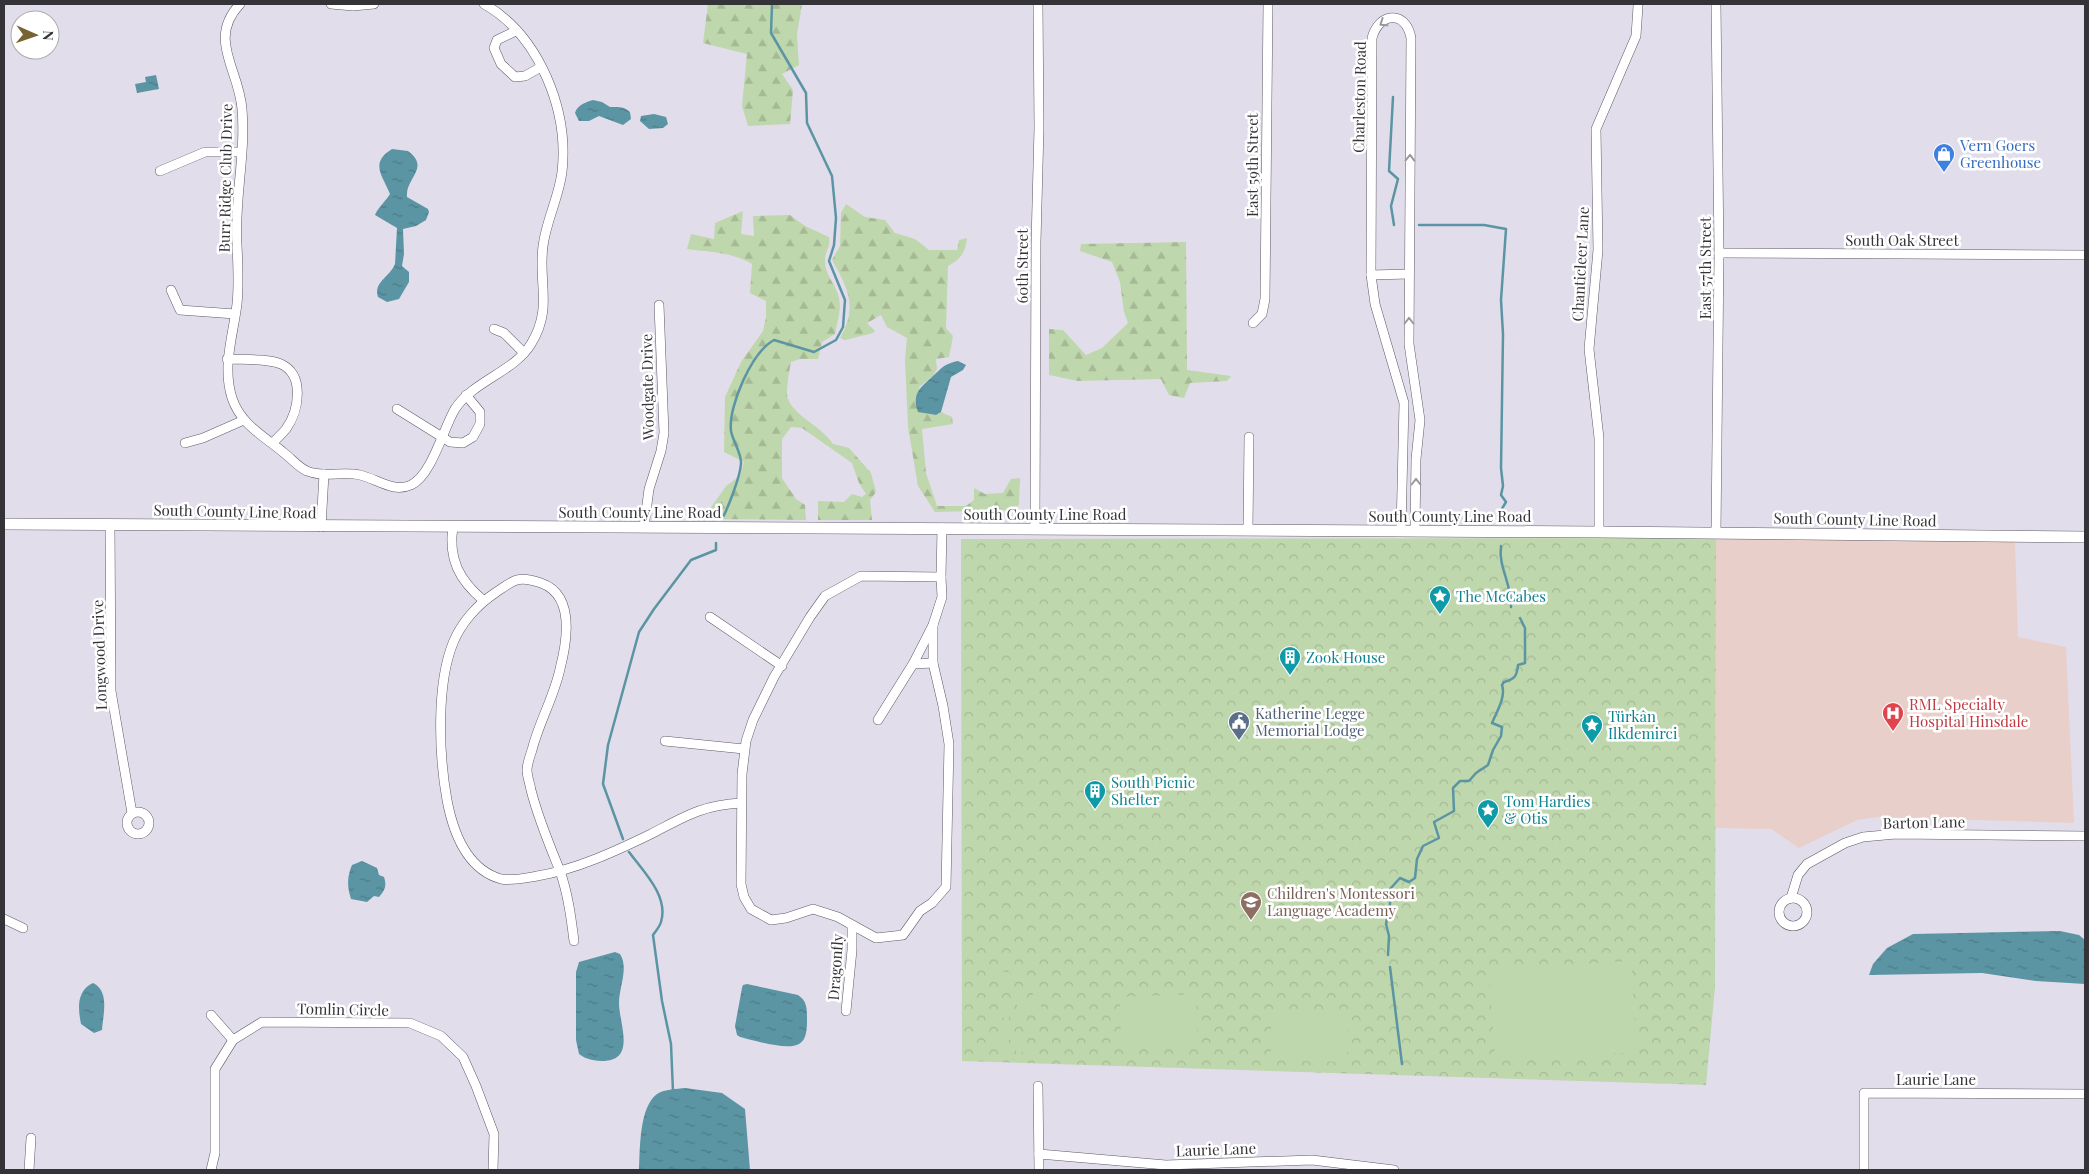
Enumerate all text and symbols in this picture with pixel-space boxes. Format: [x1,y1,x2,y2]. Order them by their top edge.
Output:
north arrow [10,10,60,60]
one-way arrow [1379,17,1389,26]
text: N [39,30,58,41]
street label: Charleston Road [1348,41,1370,153]
street label: Burr Ridge Club Drive [214,103,236,253]
street label: East 59th Street [1242,112,1262,217]
place label: Vern Goers Greenhouse [1959,135,2041,172]
shop icon: Vern Goers Greenhouse [1932,142,1956,173]
one-way arrow [1405,154,1415,162]
street label: Chanticleer Lane [1567,206,1593,322]
street label: East 57th Street [1695,216,1715,319]
street label: 60th Street [1012,228,1032,303]
street label: South Oak Street [1845,230,1959,250]
one-way arrow [1404,317,1414,324]
street label: Woodgate Drive [636,334,658,441]
one-way arrow [1411,478,1421,486]
street label: South County Line Road [153,500,317,522]
street label: South County Line Road [559,502,722,522]
street label: South County Line Road [964,504,1127,524]
street label: South County Line Road [1369,506,1532,526]
street label: South County Line Road [1773,508,1937,530]
place icon: The McCabes [1428,584,1452,615]
place label: The McCabes [1456,586,1546,606]
street label: Longwood Drive [87,599,111,711]
building icon: Zook House [1278,645,1302,676]
place label: Zook House [1306,647,1385,667]
place label: RML Specialty Hospital Hinsdale [1909,694,2028,731]
hospital icon: RML Specialty Hospital Hinsdale [1881,701,1905,732]
place label: Katherine Legge Memorial Lodge [1255,703,1365,740]
place label: Türkân Ilkdemirci [1608,706,1678,743]
public building icon: Katherine Legge Memorial Lodge [1227,710,1251,741]
place icon: Türkân Ilkdemirci [1580,713,1604,744]
place label: South Picnic Shelter [1111,772,1195,809]
building icon: South Picnic Shelter [1083,779,1107,810]
place label: Tom Hardies & Otis [1504,791,1590,828]
place icon: Tom Hardies & Otis [1476,798,1500,829]
street label: Barton Lane [1883,811,1965,833]
place label: Children's Montessori Language Academy [1267,883,1415,920]
school or university icon: Children's Montessori Language Academy [1239,890,1263,921]
street label: Dragonfly [823,933,847,1001]
street label: Tomlin Circle [297,998,389,1020]
street label: Laurie Lane [1896,1069,1976,1089]
street label: Laurie Lane [1176,1138,1256,1160]

